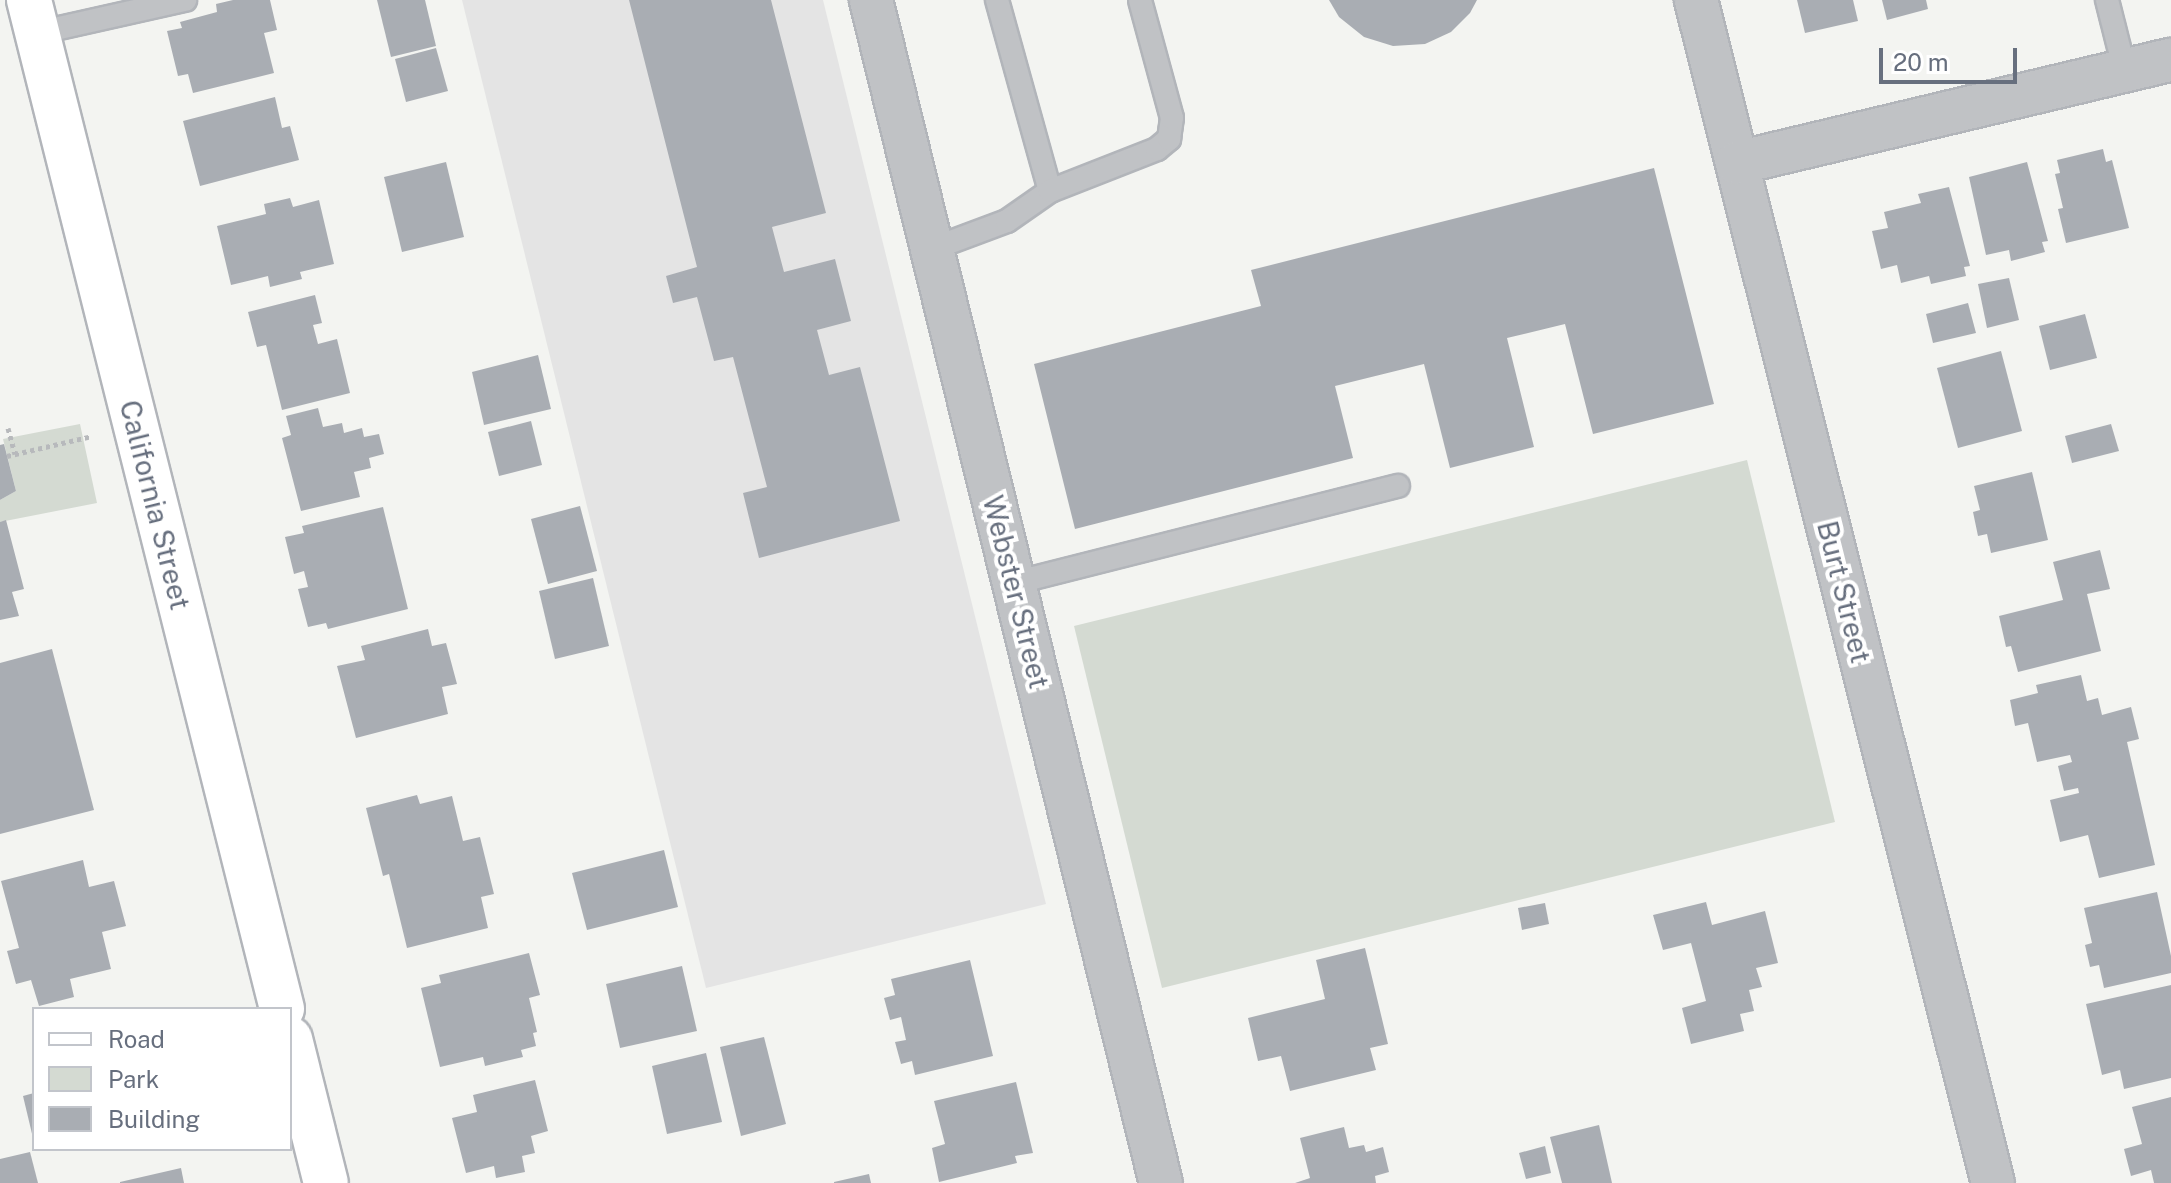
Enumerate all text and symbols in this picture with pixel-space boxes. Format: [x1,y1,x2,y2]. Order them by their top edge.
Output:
scale bar [1883,32,2021,82]
text: 20 m [1893,48,1949,76]
street label: California Street [113,397,197,613]
street label: Webster Street [976,492,1056,692]
street label: Burt Street [1810,517,1878,667]
legend [32,1007,292,1151]
text: Road [108,1025,165,1053]
text: Park [108,1065,159,1093]
text: Building [108,1105,200,1133]

